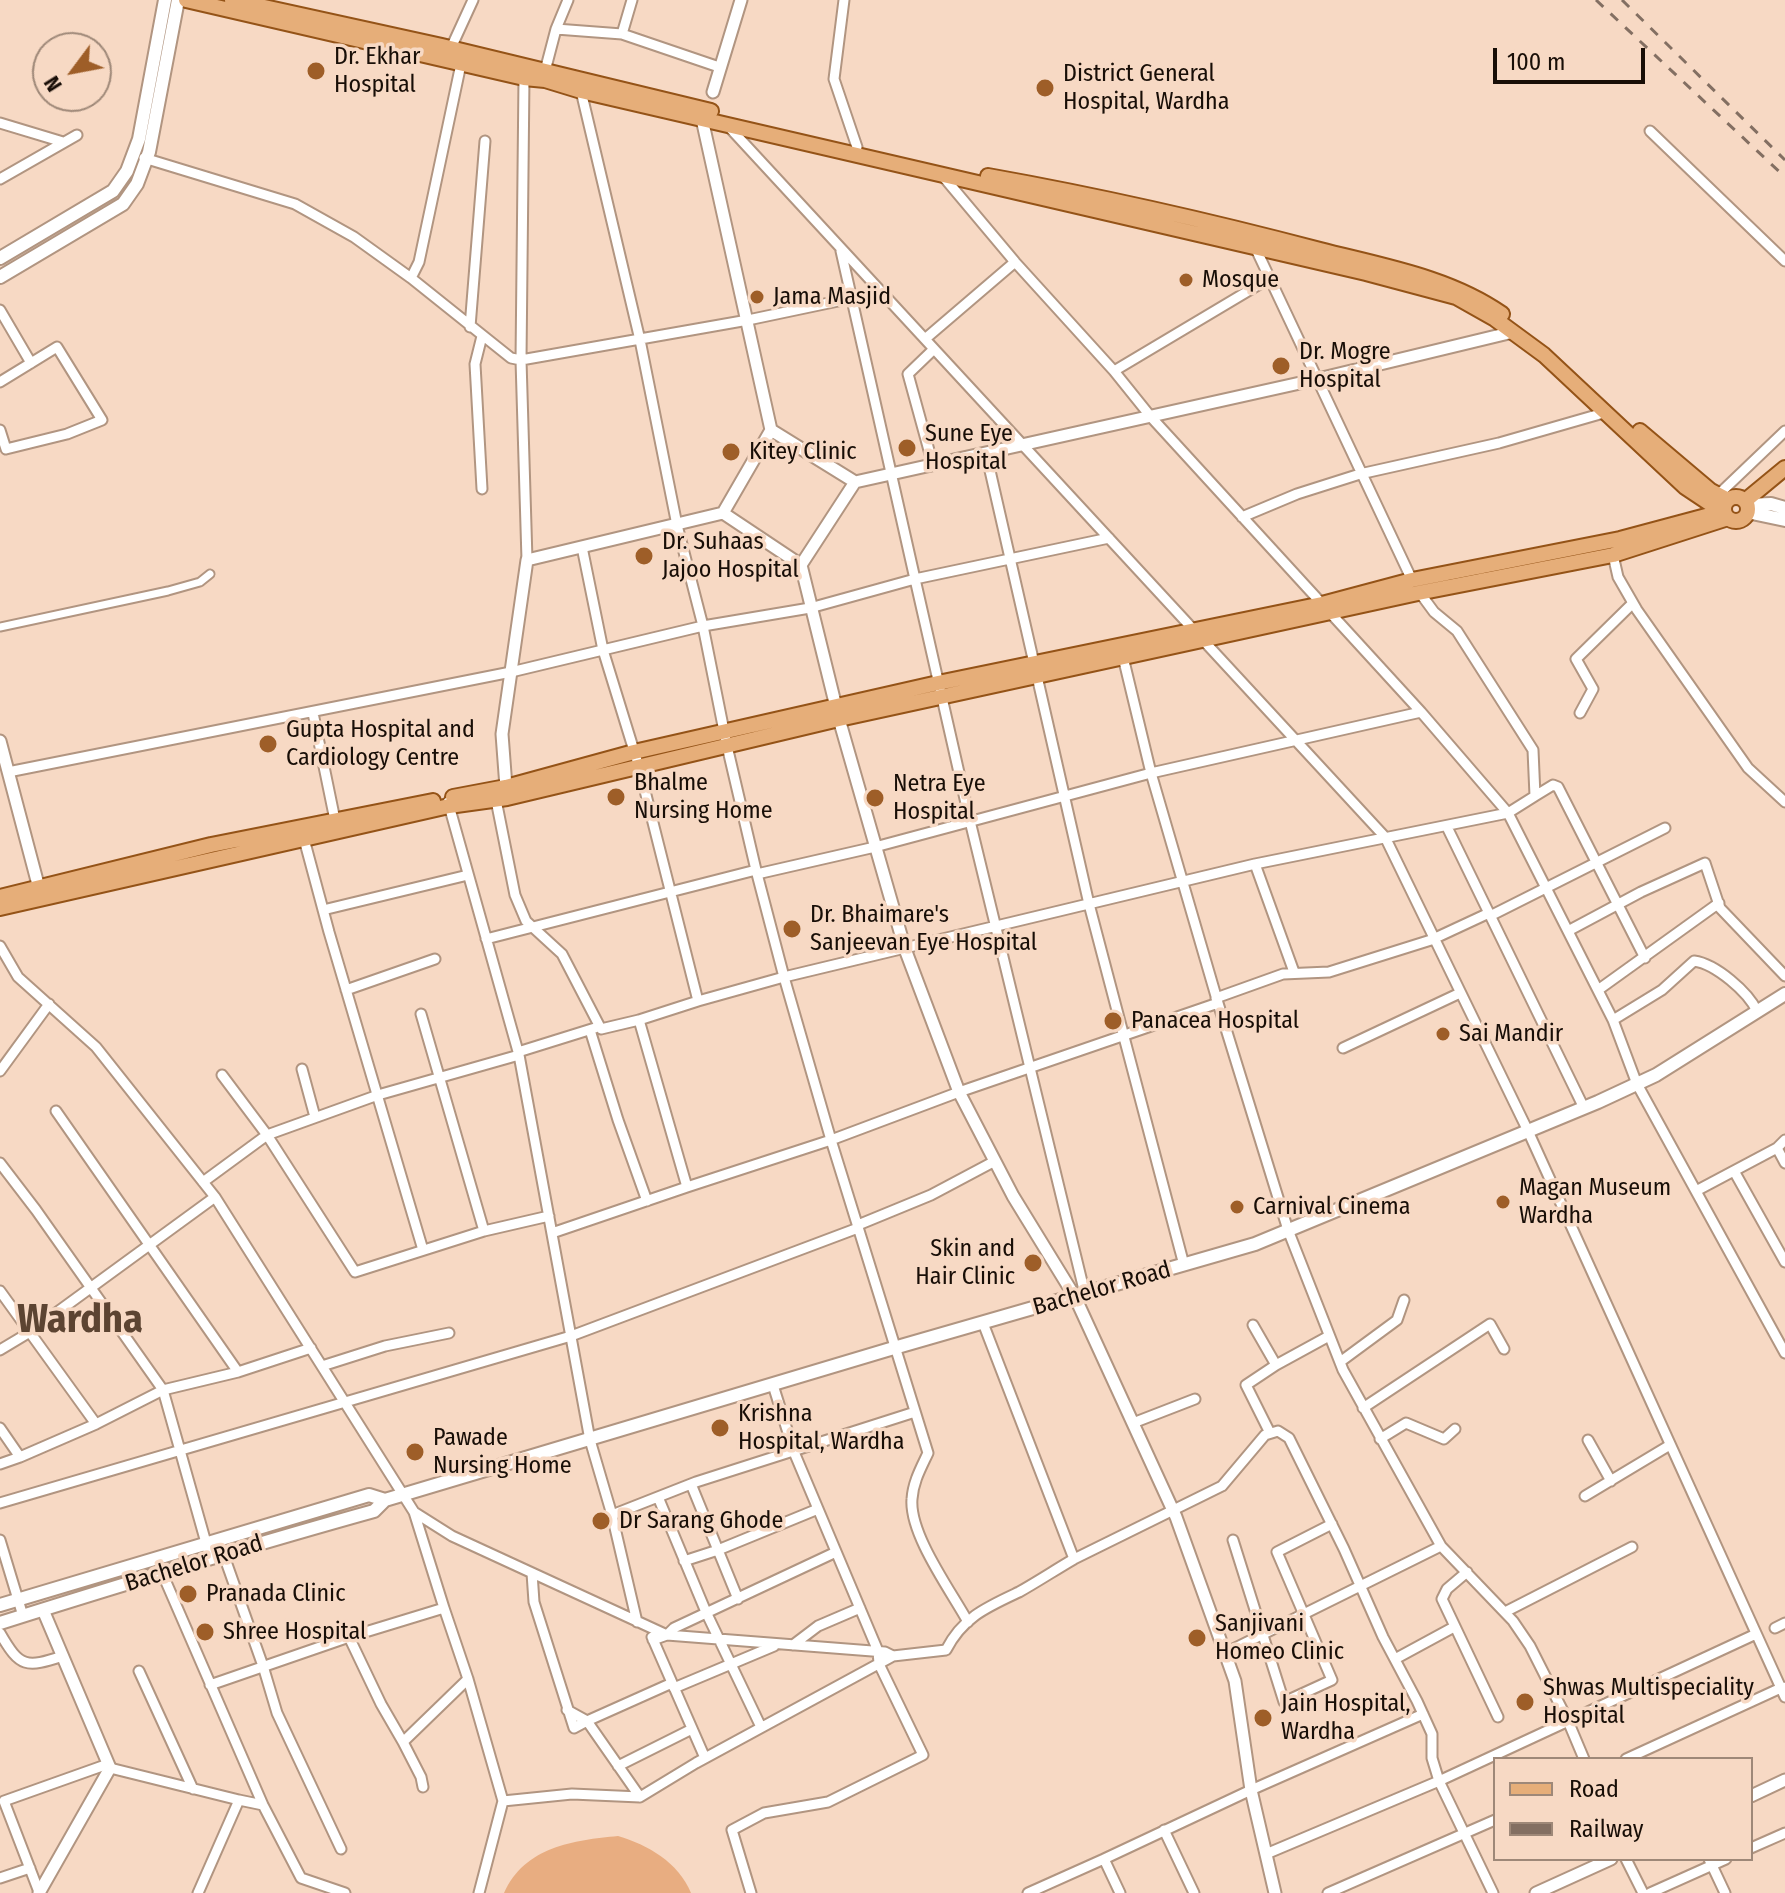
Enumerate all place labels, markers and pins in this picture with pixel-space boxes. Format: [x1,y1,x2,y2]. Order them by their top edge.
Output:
place label: Dr. Ekhar Hospital [334,43,420,99]
marker: Dr. Ekhar Hospital [305,60,327,82]
place label: District General Hospital, Wardha [1063,60,1230,116]
marker: District General Hospital, Wardha [1034,77,1056,99]
place label: Mosque [1202,266,1279,294]
marker: Mosque [1177,271,1195,289]
place label: Jama Masjid [773,283,891,311]
marker: Jama Masjid [748,288,766,306]
place label: Dr. Mogre Hospital [1299,338,1391,394]
marker: Dr. Mogre Hospital [1270,355,1292,377]
place label: Sune Eye Hospital [925,420,1013,476]
marker: Sune Eye Hospital [896,437,918,459]
place label: Kitey Clinic [749,438,857,466]
marker: Kitey Clinic [720,441,742,463]
place label: Dr. Suhaas Jajoo Hospital [662,528,799,584]
marker: Dr. Suhaas Jajoo Hospital [633,545,655,567]
place label: Gupta Hospital and Cardiology Centre [286,716,475,772]
marker: Gupta Hospital and Cardiology Centre [257,733,279,755]
place label: Bhalme Nursing Home [634,769,773,825]
place label: Netra Eye Hospital [893,770,986,826]
marker: Bhalme Nursing Home [605,786,627,808]
marker: Netra Eye Hospital [864,787,886,809]
place label: Dr. Bhaimare's Sanjeevan Eye Hospital [810,901,1037,957]
marker: Dr. Bhaimare's Sanjeevan Eye Hospital [781,918,803,940]
place label: Panacea Hospital [1131,1007,1299,1035]
marker: Panacea Hospital [1102,1010,1124,1032]
place label: Sai Mandir [1459,1020,1563,1048]
marker: Sai Mandir [1434,1025,1452,1043]
place label: Magan Museum Wardha [1519,1174,1671,1230]
place label: Carnival Cinema [1253,1193,1411,1221]
marker: Magan Museum Wardha [1494,1193,1512,1211]
marker: Carnival Cinema [1228,1198,1246,1216]
place label: Skin and Hair Clinic [915,1235,1015,1291]
marker: Skin and Hair Clinic [1022,1252,1044,1274]
place label: Krishna Hospital, Wardha [738,1400,905,1456]
marker: Krishna Hospital, Wardha [709,1417,731,1439]
place label: Pawade Nursing Home [433,1424,572,1480]
marker: Pawade Nursing Home [404,1441,426,1463]
place label: Dr Sarang Ghode [619,1507,783,1535]
marker: Dr Sarang Ghode [590,1510,612,1532]
place label: Pranada Clinic [206,1580,345,1608]
marker: Pranada Clinic [177,1583,199,1605]
place label: Sanjivani Homeo Clinic [1215,1610,1344,1666]
place label: Shree Hospital [223,1618,366,1646]
marker: Shree Hospital [194,1621,216,1643]
marker: Sanjivani Homeo Clinic [1186,1627,1208,1649]
place label: Shwas Multispeciality Hospital [1543,1674,1754,1730]
place label: Jain Hospital, Wardha [1281,1690,1411,1746]
marker: Shwas Multispeciality Hospital [1514,1691,1536,1713]
marker: Jain Hospital, Wardha [1252,1707,1274,1729]

